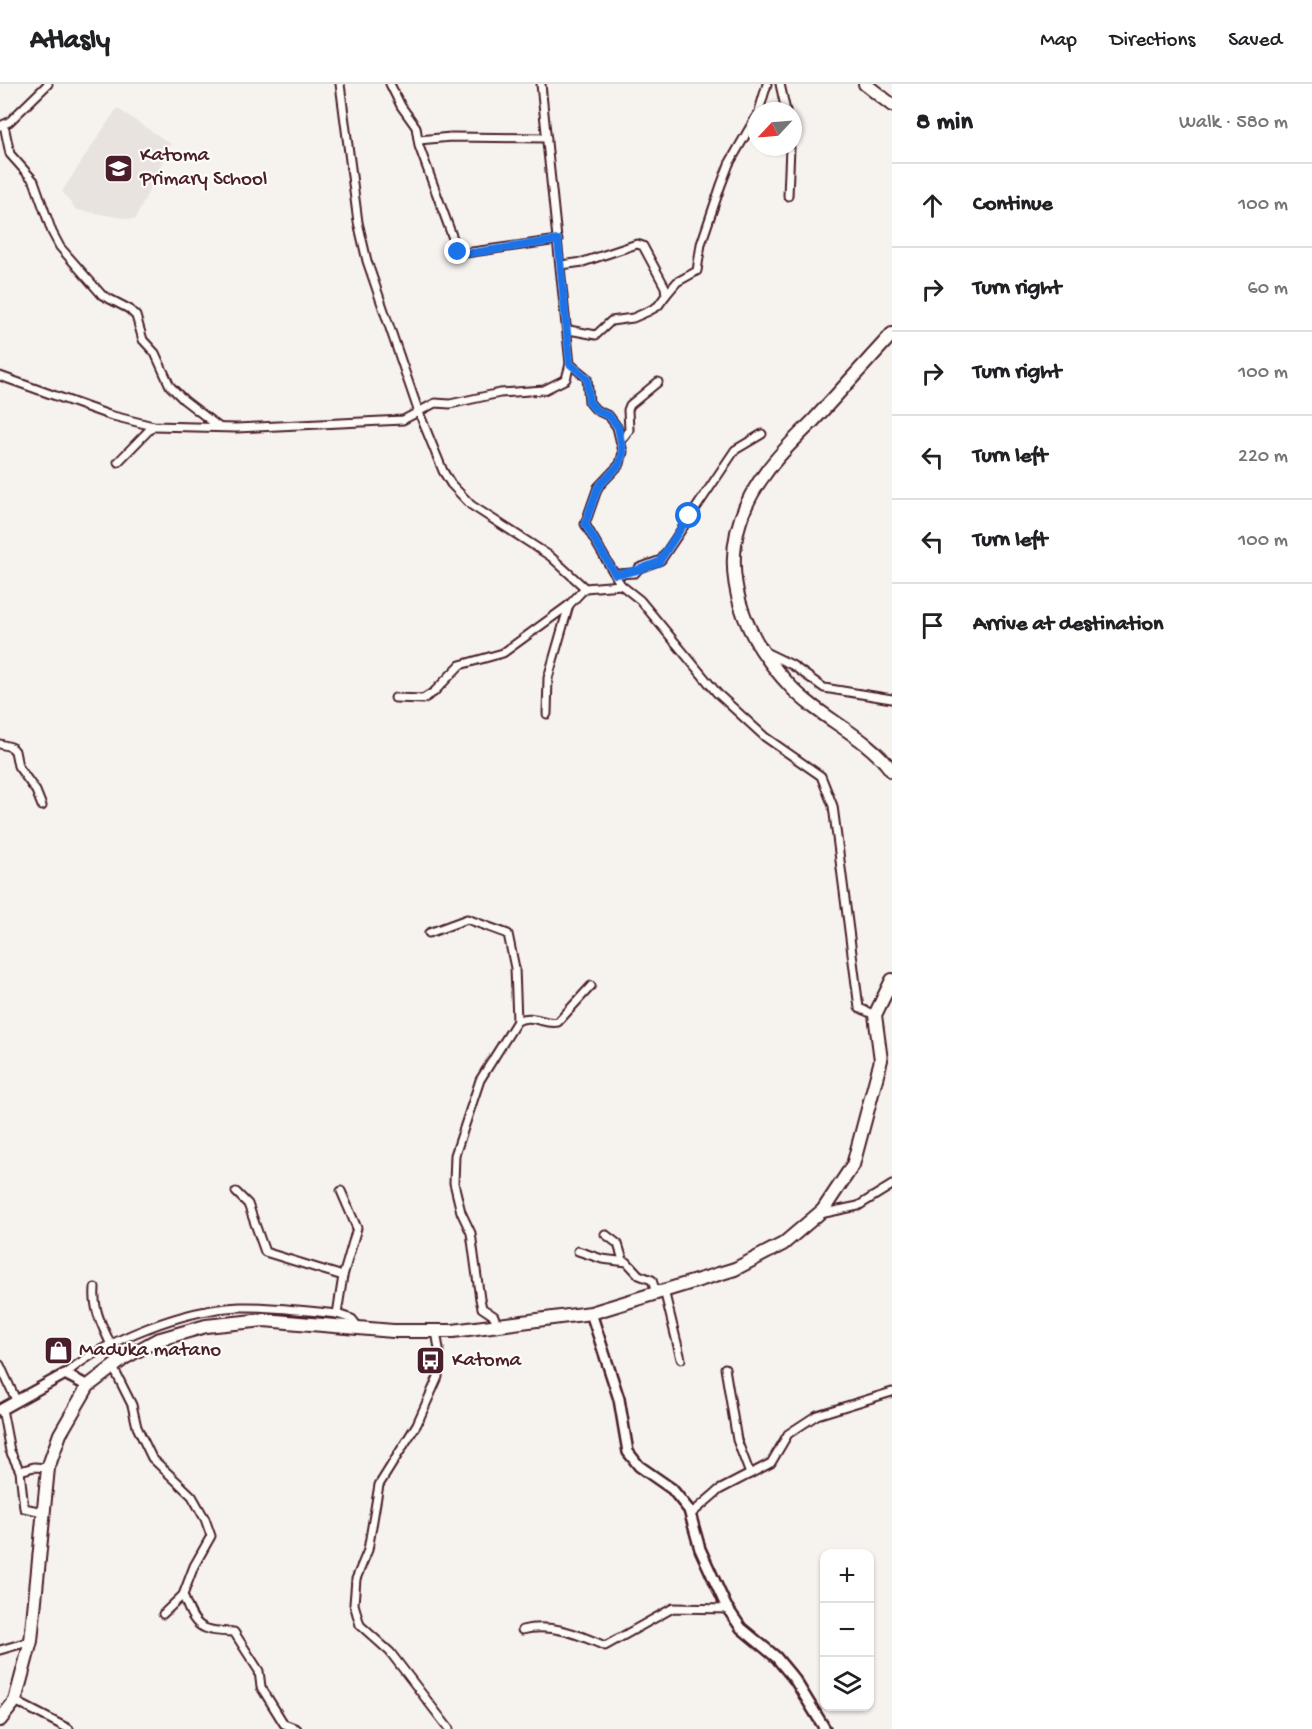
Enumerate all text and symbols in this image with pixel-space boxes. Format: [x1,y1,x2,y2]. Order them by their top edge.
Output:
text: Atlasly [30,25,110,58]
text: Map [1040,29,1077,54]
text: Directions [1110,29,1195,54]
text: Saved [1228,29,1282,54]
north arrow [748,102,802,156]
text: 8 min [916,108,973,139]
text: Walk · 580 m [1179,112,1288,135]
place label: Katoma Primary School [139,144,267,193]
school or university icon: Katoma Primary School [103,152,135,184]
icon: ahead [916,189,949,222]
text: Continue [973,192,1053,218]
text: 100 m [1238,194,1288,217]
route end [444,238,470,264]
icon: right [916,273,949,306]
text: Turn right [973,276,1061,302]
text: 60 m [1248,278,1288,301]
icon: right [916,357,949,390]
text: Turn right [973,360,1061,386]
text: 100 m [1238,362,1288,385]
icon: left [916,441,949,474]
text: Turn left [973,444,1047,470]
text: 220 m [1238,446,1288,469]
route start [675,502,701,528]
icon: left [916,525,949,558]
text: Turn left [973,528,1047,554]
text: 100 m [1238,530,1288,553]
icon: arrive [916,609,949,642]
text: Arrive at destination [973,612,1163,638]
shop icon: Maduka matano [42,1335,74,1367]
place label: Maduka matano [79,1339,221,1364]
bus stop icon: Katoma [415,1345,447,1377]
place label: Katoma [452,1349,523,1374]
map controls [820,1549,874,1711]
button: + [820,1549,874,1603]
button: − [820,1603,874,1657]
button: layers [820,1657,874,1711]

